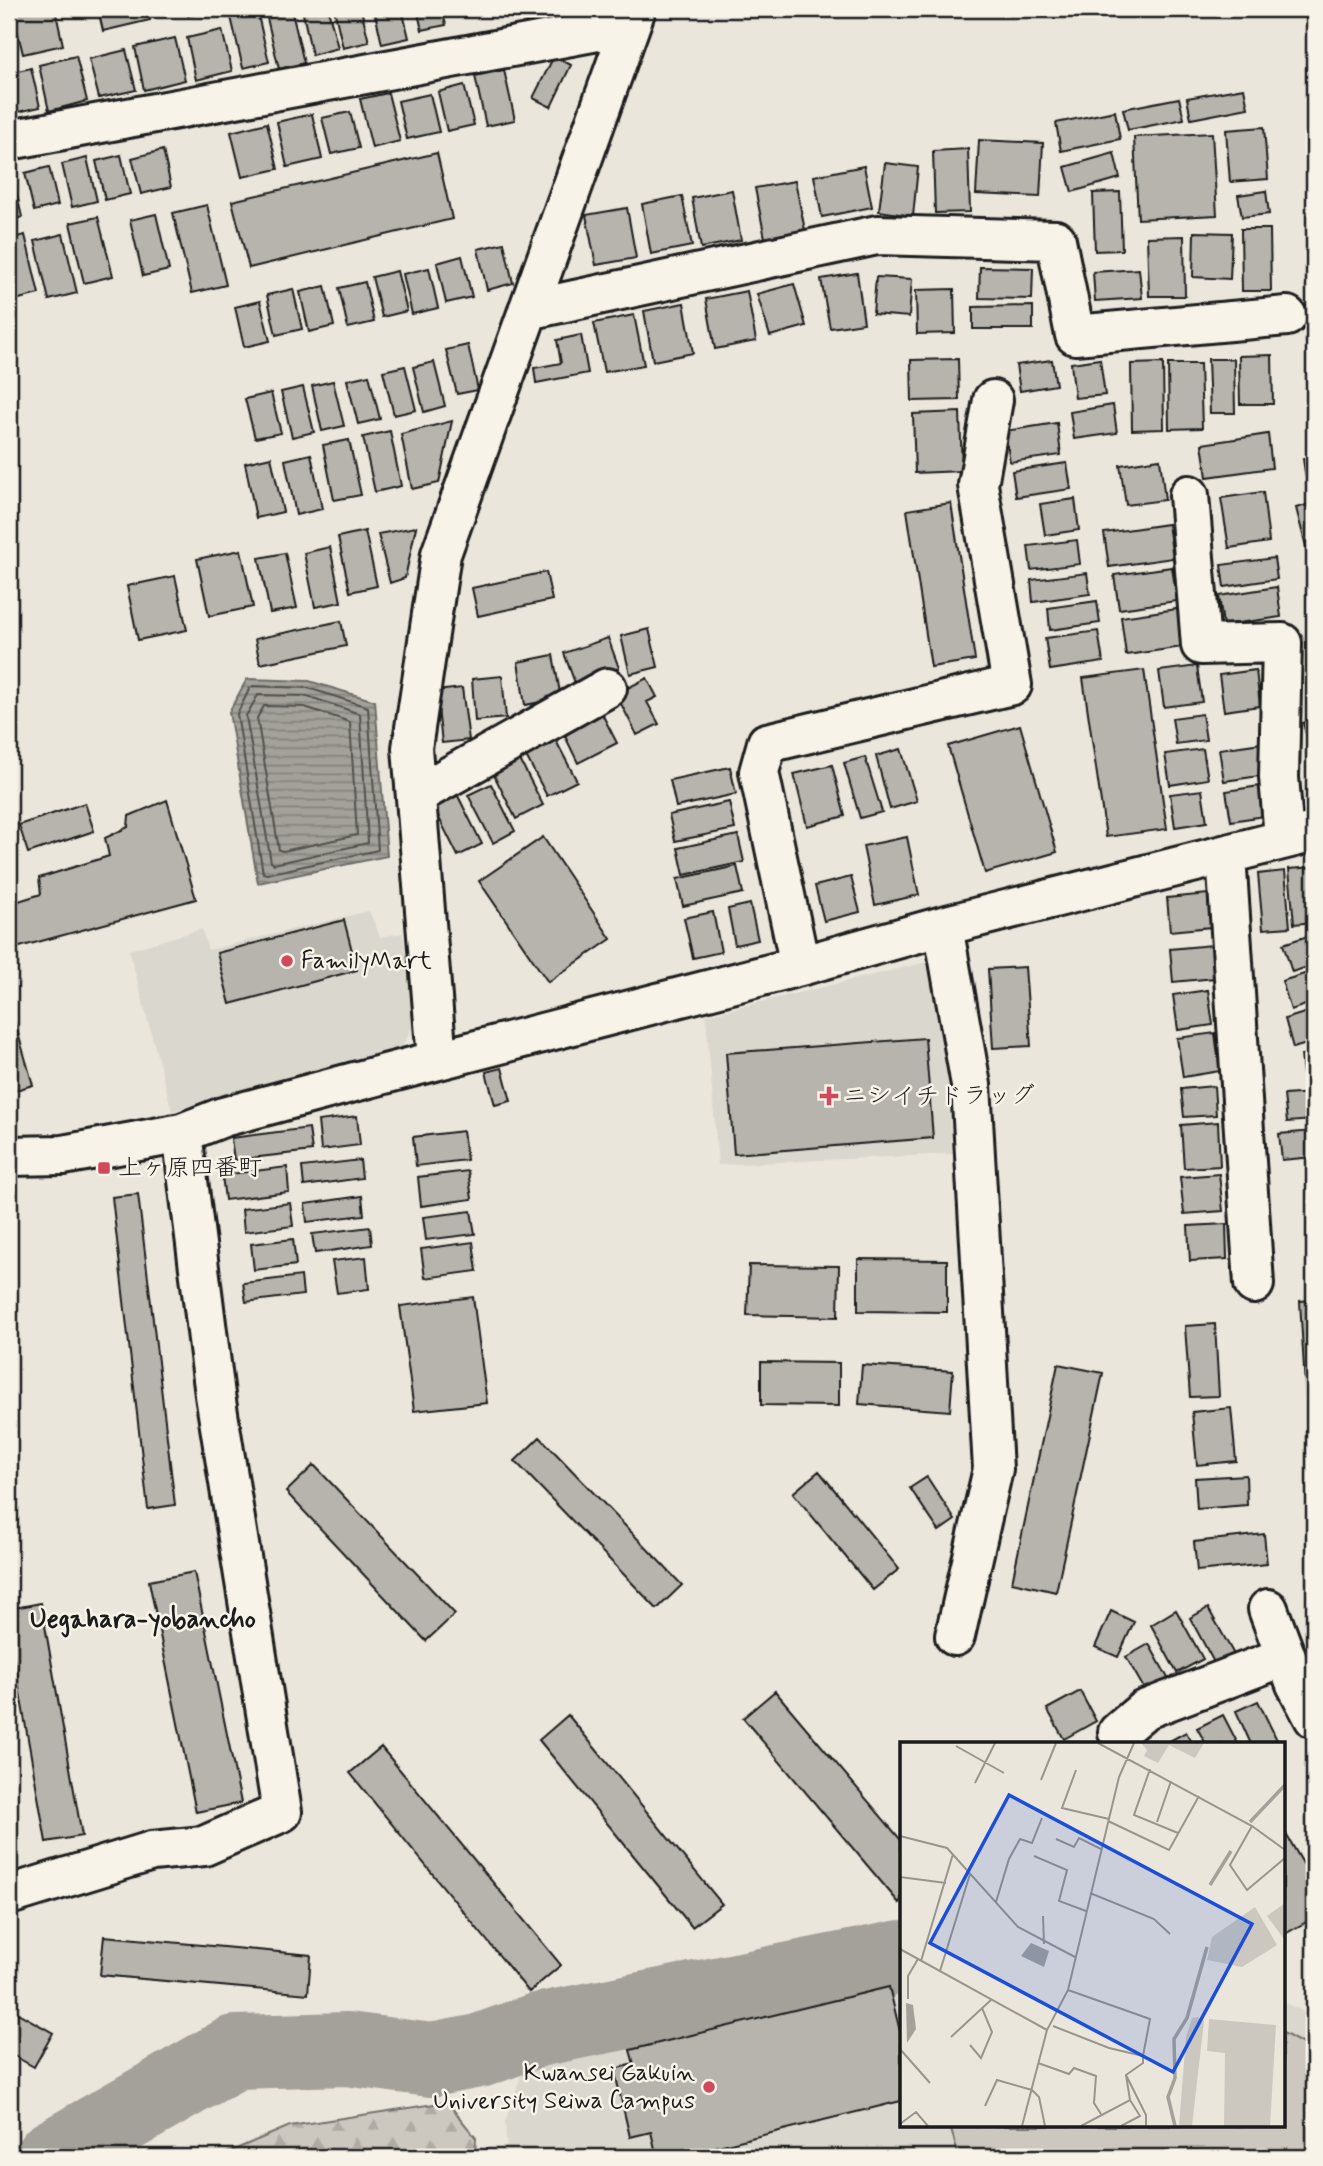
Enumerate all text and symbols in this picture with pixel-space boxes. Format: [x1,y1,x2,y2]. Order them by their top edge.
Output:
place label: FamilyMart [301,946,432,977]
marker: FamilyMart [279,953,295,969]
place label: ニシイチドラッグ [843,1081,1035,1112]
marker: ニシイチドラッグ [821,1088,837,1104]
place label: 上ヶ原四番町 [118,1153,262,1184]
marker: 上ヶ原四番町 [96,1160,112,1176]
district label: Uegahara-yobancho [30,1603,256,1638]
inset map [900,1742,1284,2128]
place label: Kwansei Gakuin University Seiwa Campus [433,2058,695,2117]
marker: Kwansei Gakuin University Seiwa Campus [701,2079,717,2095]

